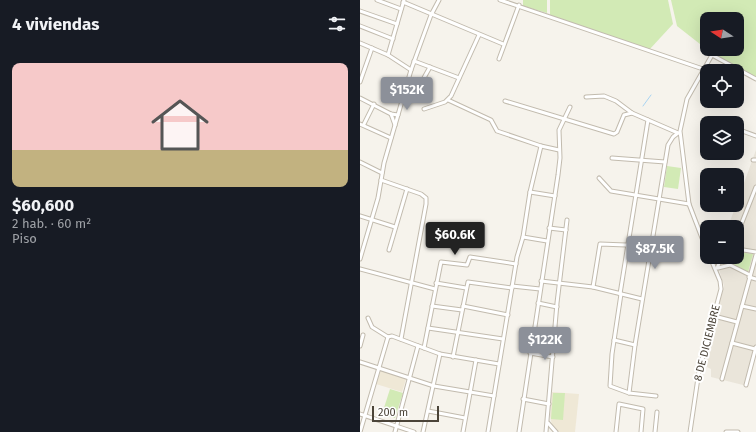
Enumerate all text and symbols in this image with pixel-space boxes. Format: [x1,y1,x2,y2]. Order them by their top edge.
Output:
north arrow [700,12,744,56]
map controls [700,12,744,264]
icon: filters [326,13,348,35]
text: 4 viviendas [12,14,99,35]
button: locate [700,64,744,108]
pin: $152K [379,77,435,111]
text: $152K [390,82,424,97]
icon: home [144,89,216,161]
button: layers [700,116,744,160]
button: + [700,168,744,212]
text: $60,600 [12,195,74,216]
text: 2 hab. · 60 m² [12,216,91,231]
button: − [700,220,744,264]
pin: $60.6K [422,222,488,256]
text: $60.6K [435,227,475,242]
text: Piso [12,231,37,246]
pin: $87.5K [622,236,688,270]
text: $87.5K [635,241,675,256]
street label: 8 DE DICIEMBRE [691,303,723,383]
pin: $122K [517,327,573,361]
text: $122K [528,332,562,347]
scale bar [372,404,439,423]
text: 200 m [378,406,408,419]

